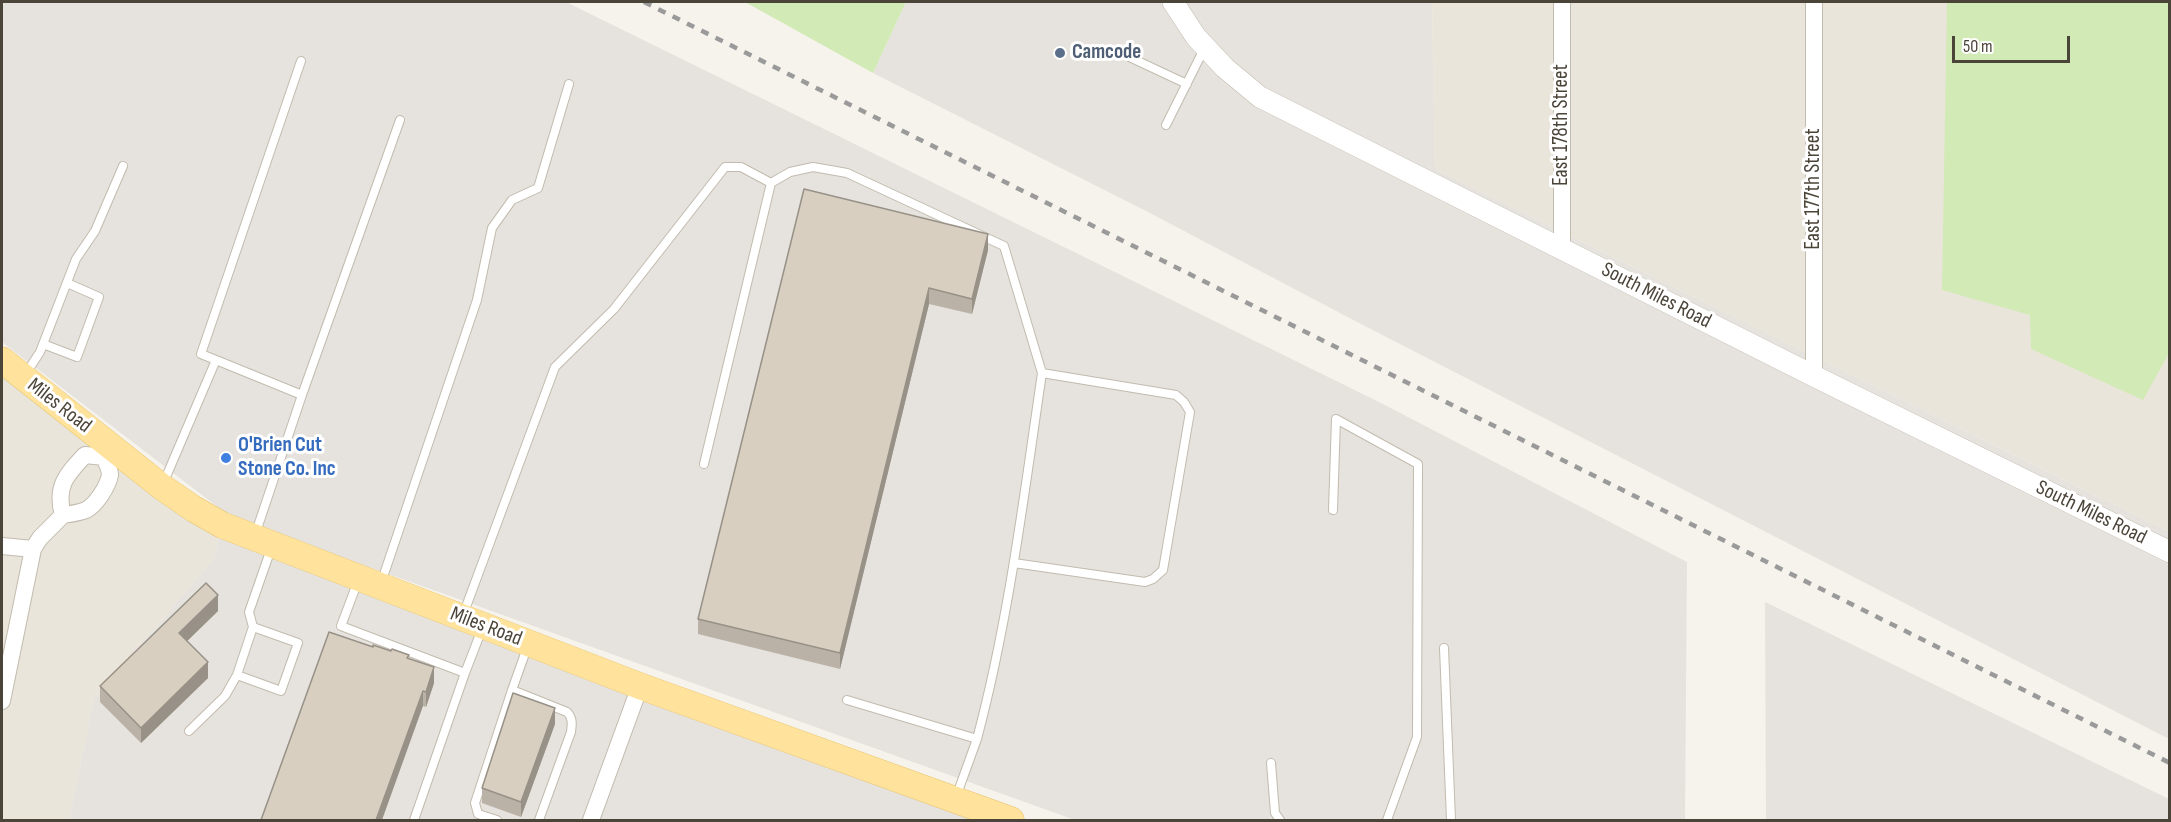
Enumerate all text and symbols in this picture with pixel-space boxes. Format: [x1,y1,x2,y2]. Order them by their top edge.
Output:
scale bar [1955,24,2074,62]
text: 50 m [1963,36,1993,57]
place label: Camcode [1072,40,1141,66]
marker: Camcode [1053,46,1067,60]
street label: East 178th Street [1549,64,1575,186]
street label: East 177th Street [1801,128,1827,250]
street label: South Miles Road [1597,258,1715,334]
street label: Miles Road [22,373,96,439]
place label: O'Brien Cut Stone Co. Inc [238,433,336,483]
marker: O'Brien Cut Stone Co. Inc [219,451,233,465]
street label: South Miles Road [2032,475,2150,551]
street label: Miles Road [447,602,525,652]

